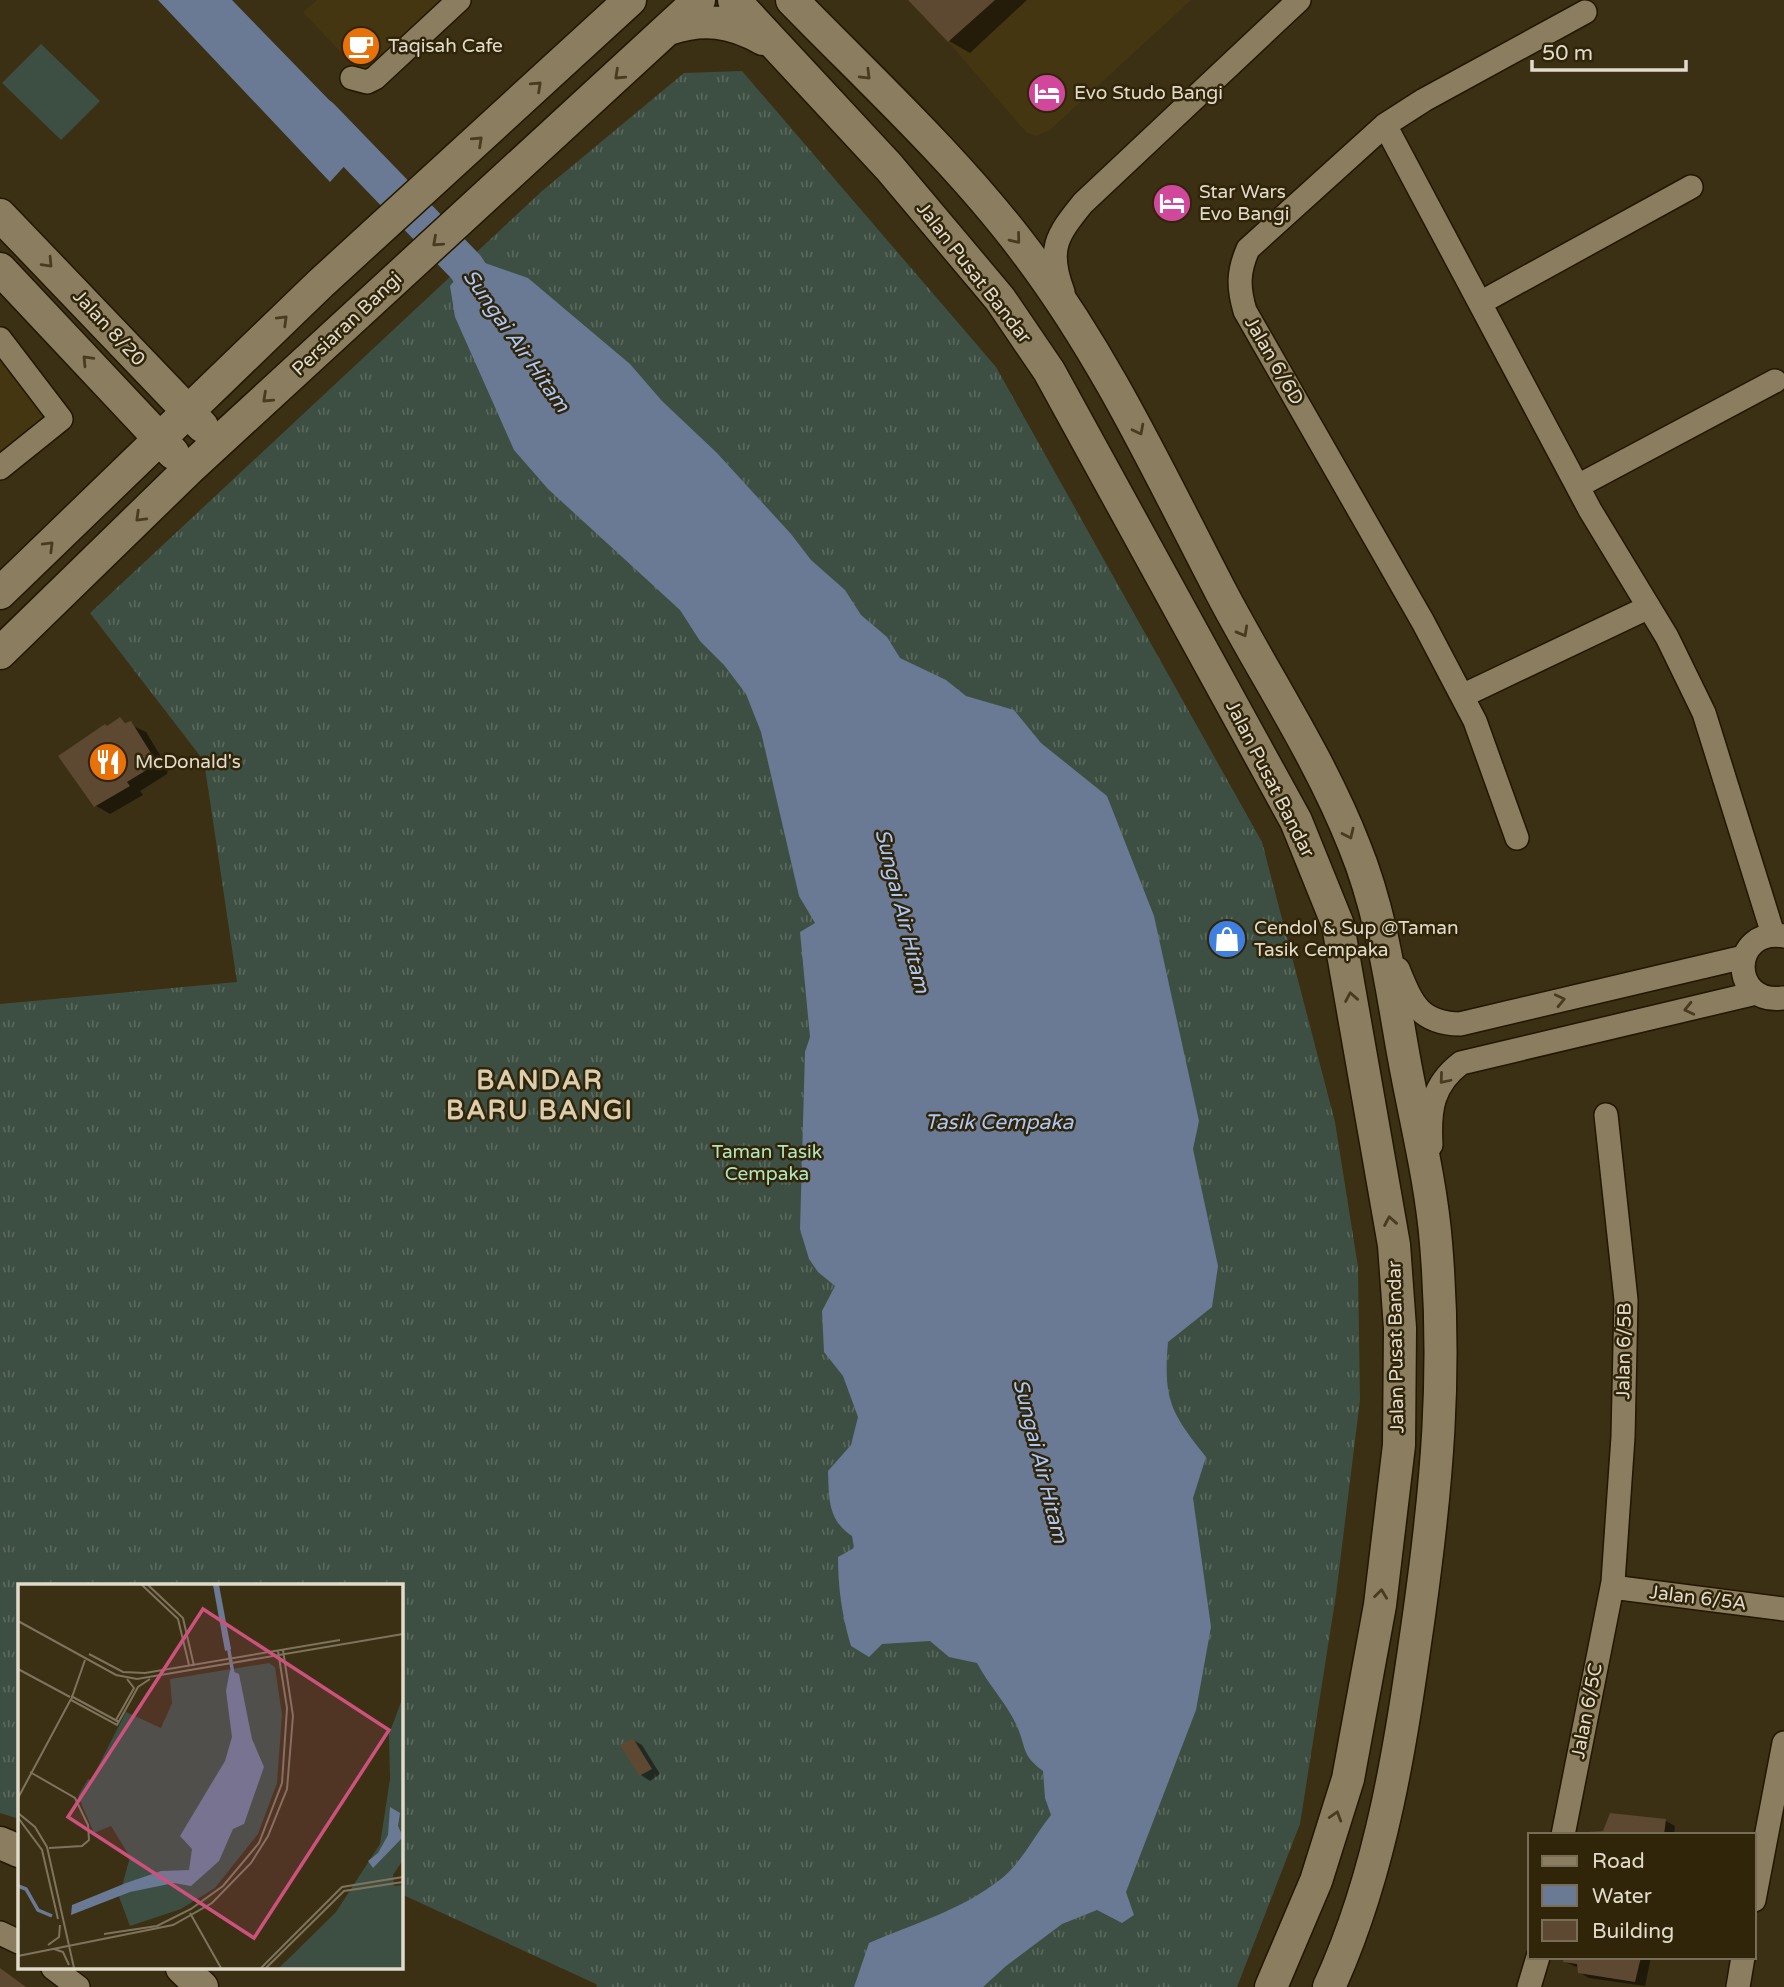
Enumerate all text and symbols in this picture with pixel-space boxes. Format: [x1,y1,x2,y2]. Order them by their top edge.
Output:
cafe icon: Taqisah Cafe [340,25,382,67]
scale bar [1532,28,1686,72]
place label: Taqisah Cafe [388,35,503,57]
text: 50 m [1542,41,1593,66]
one-way arrow [614,67,627,79]
one-way arrow [857,67,870,80]
hotel icon: Evo Studo Bangi [1026,72,1068,114]
one-way arrow [528,82,541,94]
place label: Evo Studo Bangi [1074,82,1223,104]
one-way arrow [470,137,483,150]
place label: Star Wars Evo Bangi [1199,181,1289,225]
hotel icon: Star Wars Evo Bangi [1151,182,1193,224]
street label: Jalan Pusat Bandar [912,198,1036,348]
one-way arrow [1008,231,1020,244]
one-way arrow [432,234,445,246]
one-way arrow [39,255,52,268]
water label: Sungai Air Hitam [457,265,575,418]
street label: Persiaran Bangi [288,268,406,380]
street label: Jalan 8/20 [68,286,150,371]
street label: Jalan 6/6D [1240,313,1308,409]
one-way arrow [275,315,288,328]
one-way arrow [82,355,95,368]
one-way arrow [262,389,275,402]
one-way arrow [1131,423,1144,435]
one-way arrow [135,508,148,521]
one-way arrow [41,542,54,555]
one-way arrow [1235,625,1249,638]
street label: Jalan Pusat Bandar [1221,697,1319,862]
restaurant icon: McDonald's [87,741,129,783]
place label: McDonald's [135,751,241,773]
water label: Sungai Air Hitam [870,826,935,996]
one-way arrow [1341,827,1355,839]
place label: Cendol & Sup @Taman Tasik Cempaka [1254,917,1458,961]
shop icon: Cendol & Sup @Taman Tasik Cempaka [1206,918,1248,960]
one-way arrow [1344,991,1359,1003]
one-way arrow [1554,994,1566,1008]
one-way arrow [1683,1001,1695,1015]
district label: BANDAR BARU BANGI [446,1065,634,1126]
one-way arrow [1440,1071,1452,1084]
water label: Tasik Cempaka [925,1110,1075,1135]
park label: Taman Tasik Cempaka [712,1141,822,1185]
one-way arrow [1383,1215,1398,1227]
street label: Jalan Pusat Bandar [1383,1260,1409,1434]
street label: Jalan 6/5B [1612,1302,1636,1400]
water label: Sungai Air Hitam [1008,1376,1073,1546]
street label: Jalan 6/5A [1648,1581,1748,1615]
inset map [18,1584,402,1969]
one-way arrow [1374,1588,1389,1599]
street label: Jalan 6/5C [1567,1661,1607,1761]
one-way arrow [1328,1811,1342,1823]
legend [1528,1833,1756,1959]
text: Road [1592,1849,1645,1874]
text: Water [1592,1884,1652,1909]
text: Building [1592,1919,1674,1944]

